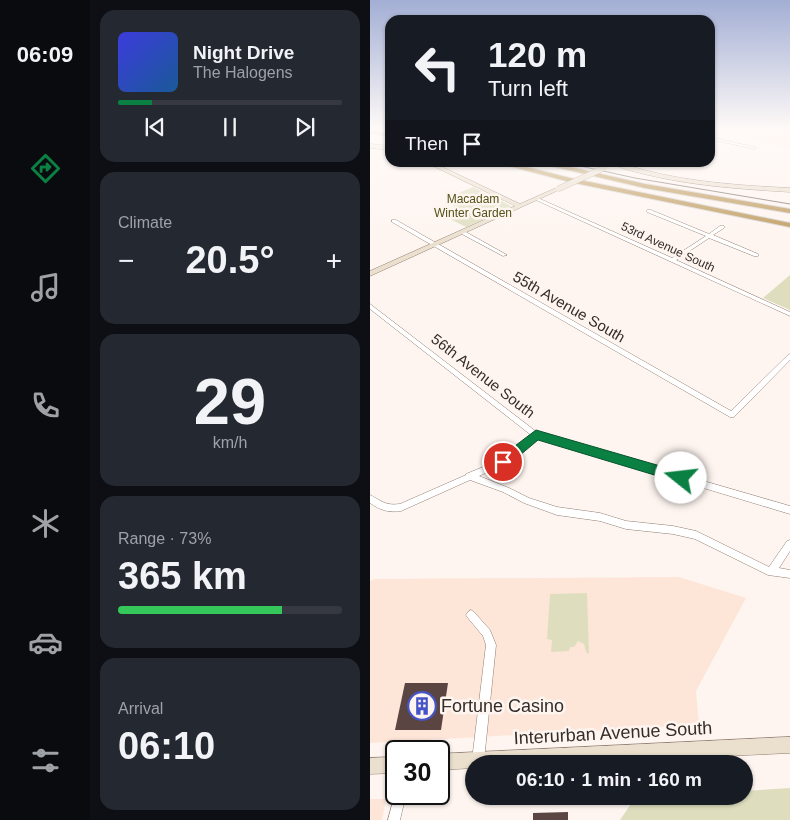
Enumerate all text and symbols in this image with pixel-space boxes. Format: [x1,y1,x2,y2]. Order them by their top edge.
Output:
icon: left [405,35,470,100]
text: 120 m [488,35,587,74]
text: 06:09 [17,42,73,67]
text: Night Drive [193,42,294,63]
text: The Halogens [193,64,293,81]
text: Turn left [488,76,568,101]
icon: previous [141,113,169,141]
icon: pause [216,113,244,141]
icon: next [291,113,319,141]
icon: arrive [458,130,486,158]
text: Then [405,133,448,154]
icon: directions [28,151,63,186]
park label: Macadam Winter Garden [434,192,512,220]
text: Climate [118,214,172,231]
street label: 53rd Avenue South [619,219,717,275]
text: 20.5° [185,239,275,281]
text: − [118,245,134,276]
text: + [326,245,342,276]
street label: 55th Avenue South [510,268,628,346]
icon: music [28,270,63,305]
street label: 56th Avenue South [428,330,538,421]
text: 29 [194,365,266,438]
icon: phone [28,388,63,423]
text: km/h [213,434,247,451]
pin [482,441,524,483]
icon: arrive [489,448,517,476]
position arrow [654,451,706,503]
icon: climate [28,506,63,541]
text: Range · 73% [118,530,211,547]
text: 365 km [118,555,247,597]
icon: car [28,625,63,660]
building icon: Fortune Casino [407,691,437,721]
place label: Fortune Casino [441,696,564,716]
text: Arrival [118,700,163,717]
street label: Interurban Avenue South [513,718,713,748]
text: 06:10 [118,725,215,767]
speed limit sign: 30 [385,740,450,805]
icon: filters [28,743,63,778]
text: 06:10 · 1 min · 160 m [516,769,702,790]

